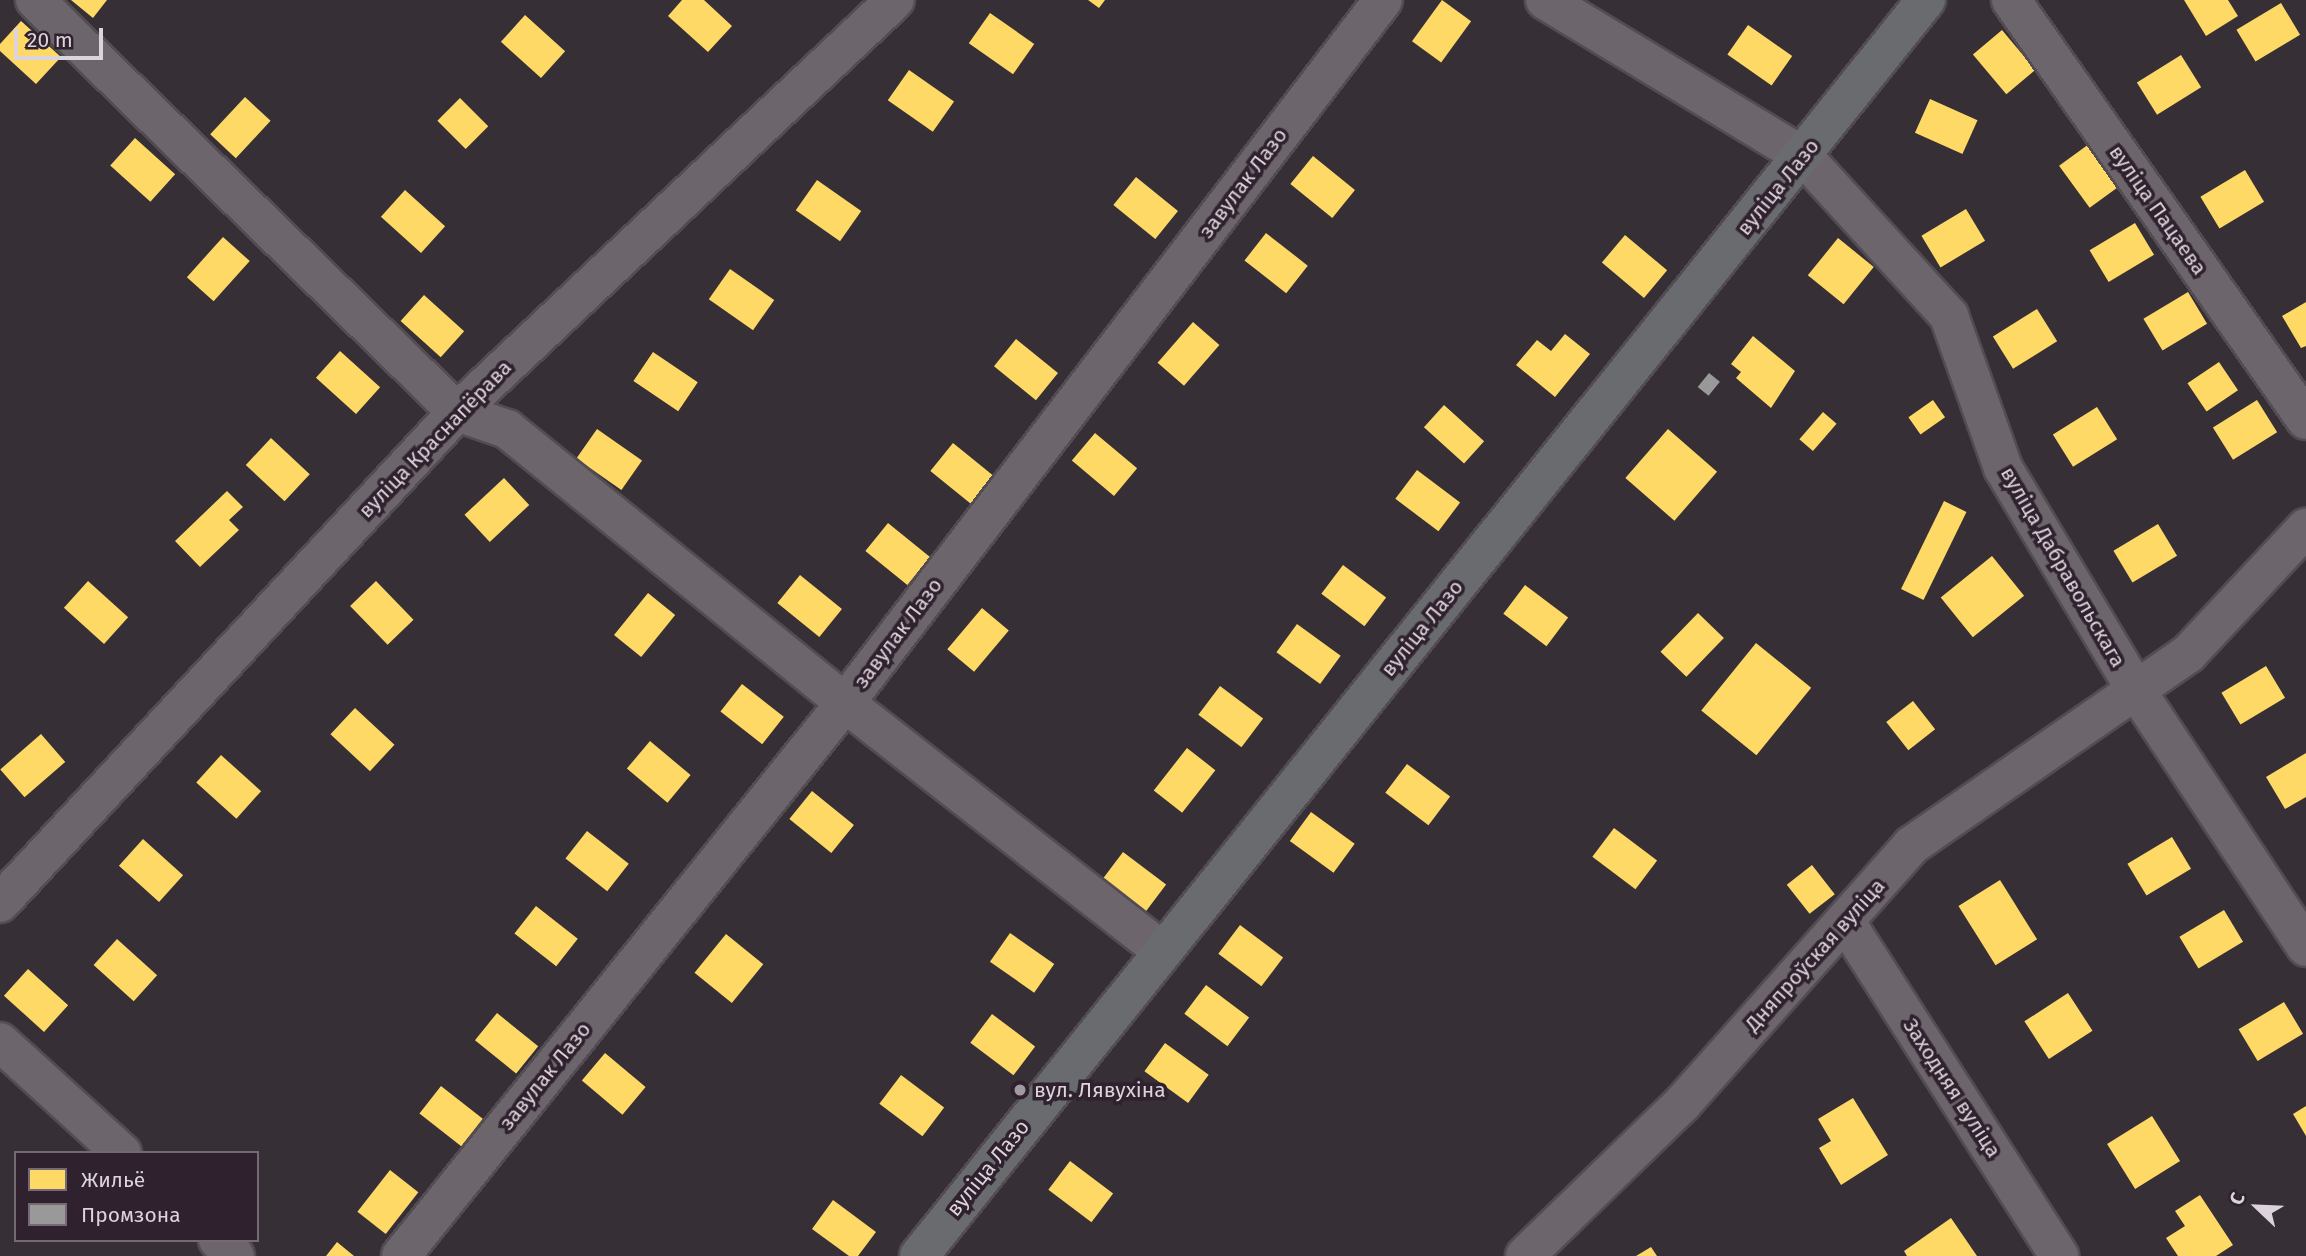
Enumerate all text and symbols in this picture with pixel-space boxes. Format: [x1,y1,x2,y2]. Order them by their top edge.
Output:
scale bar [18,14,107,58]
text: 20 m [27,27,73,53]
street label: завулак Лазо [1193,123,1293,243]
street label: вуліца Лазо [1731,134,1825,240]
street label: вуліца Пацаева [2104,140,2212,280]
street label: вуліца Краснапёрава [353,355,517,523]
street label: вуліца Дабравольскага [1995,462,2131,672]
street label: завулак Лазо [848,573,948,693]
street label: вуліца Лазо [1375,575,1469,681]
street label: Дняпроўская вуліца [1740,873,1890,1037]
street label: Заходняя вуліца [1898,1014,2006,1162]
street label: завулак Лазо [494,1017,596,1135]
place label: вул. Лявухіна [1034,1077,1166,1103]
marker: вул. Лявухіна [1012,1082,1028,1098]
street label: вуліца Лазо [941,1115,1035,1221]
legend [14,1151,259,1242]
text: Жильё [81,1167,145,1193]
north arrow [2222,1172,2292,1242]
text: С [2224,1189,2250,1208]
text: Промзона [81,1202,181,1228]

